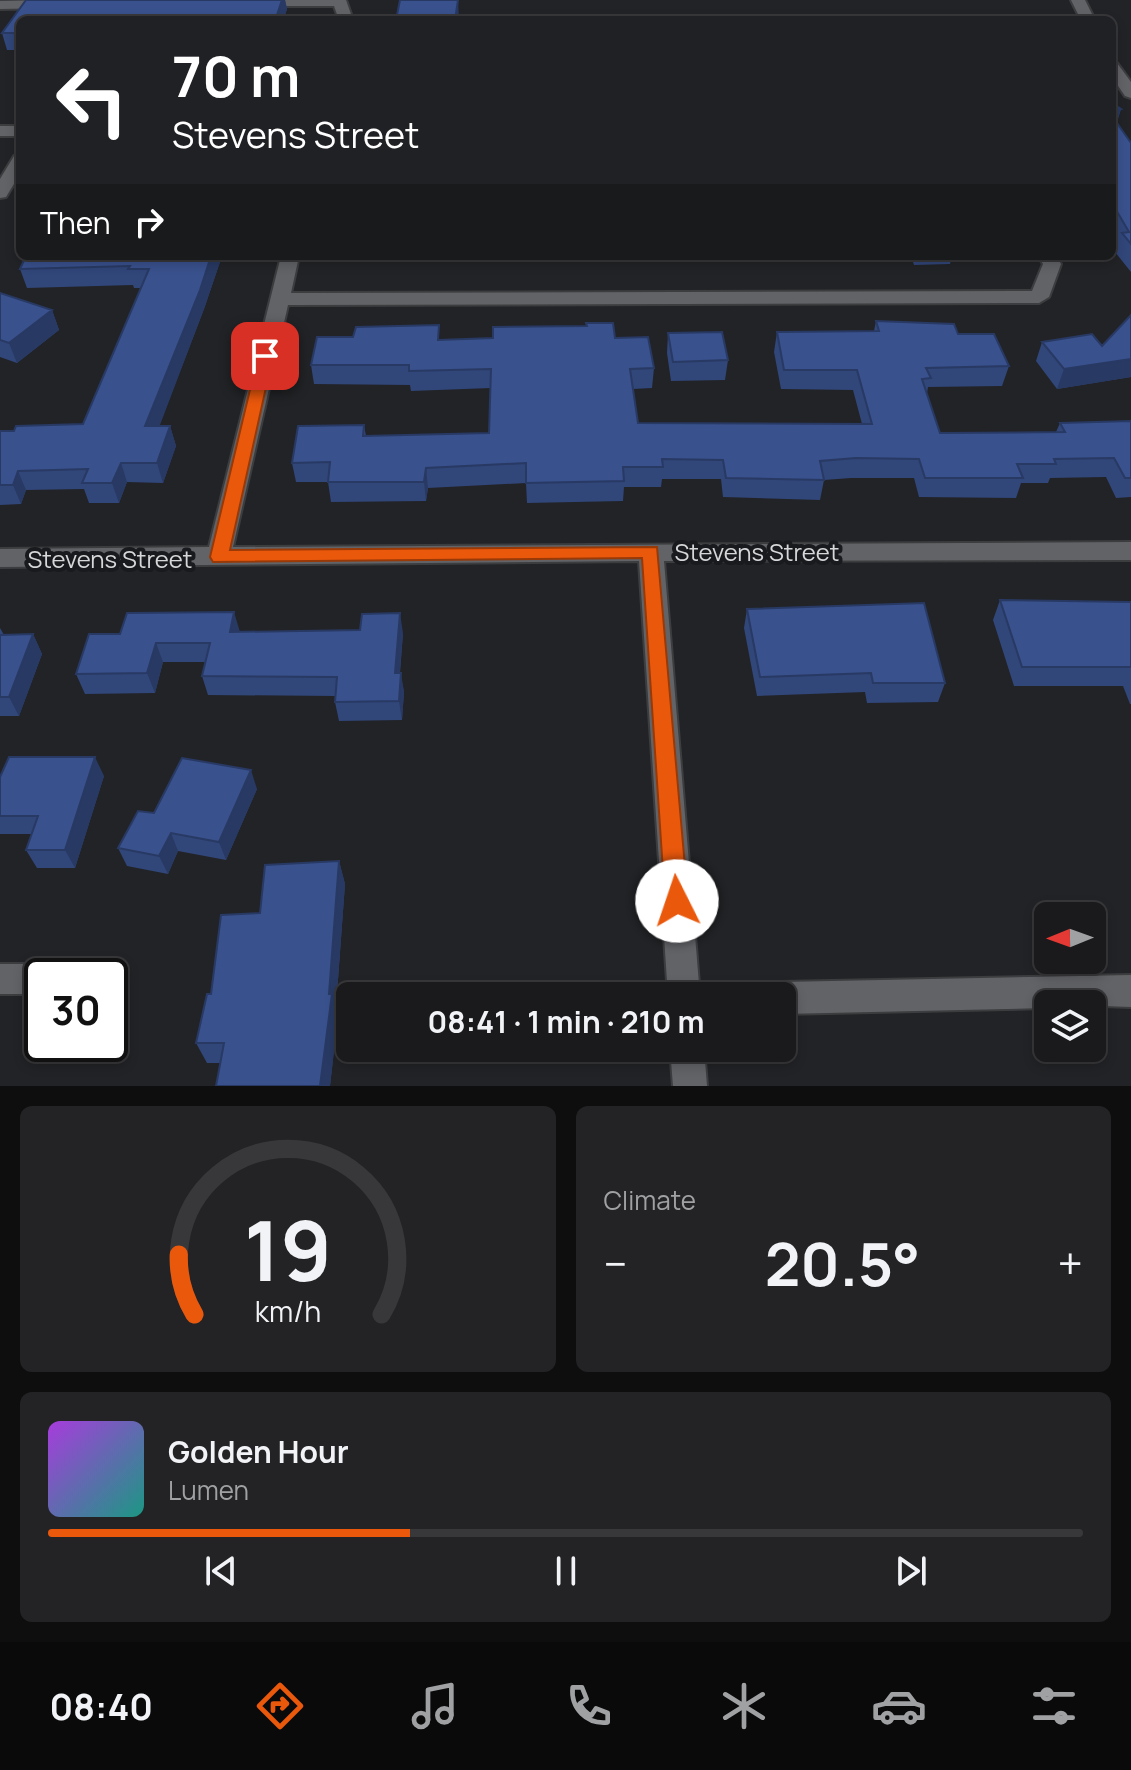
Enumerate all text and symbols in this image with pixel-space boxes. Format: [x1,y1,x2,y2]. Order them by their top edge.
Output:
text: 70 m [172,37,300,114]
icon: left [40,48,144,152]
text: Stevens Street [172,110,420,159]
icon: right [127,200,171,244]
text: Then [40,202,111,243]
pin [231,322,299,390]
icon: arrive [243,334,287,378]
street label: Stevens Street [674,535,840,568]
street label: Stevens Street [27,542,193,575]
position arrow [635,859,719,943]
north arrow [1034,902,1106,974]
map controls [1034,902,1106,1062]
speed limit sign: 30 [24,958,128,1062]
button: layers [1034,990,1106,1062]
text: 08:41 · 1 min · 210 m [428,1001,704,1042]
text: Climate [604,1182,696,1218]
text: 19 [244,1192,332,1306]
text: 20.5° [765,1222,920,1304]
text: − [604,1233,627,1293]
text: + [1058,1233,1083,1293]
text: km/h [255,1292,321,1331]
text: Golden Hour [168,1431,349,1472]
text: Lumen [168,1472,249,1508]
icon: previous [199,1549,243,1593]
icon: pause [544,1549,588,1593]
icon: next [889,1549,933,1593]
icon: directions [252,1678,308,1734]
icon: music [407,1678,463,1734]
icon: phone [561,1678,617,1734]
icon: climate [716,1678,772,1734]
icon: car [871,1678,927,1734]
icon: filters [1026,1678,1082,1734]
text: 08:40 [49,1682,153,1731]

